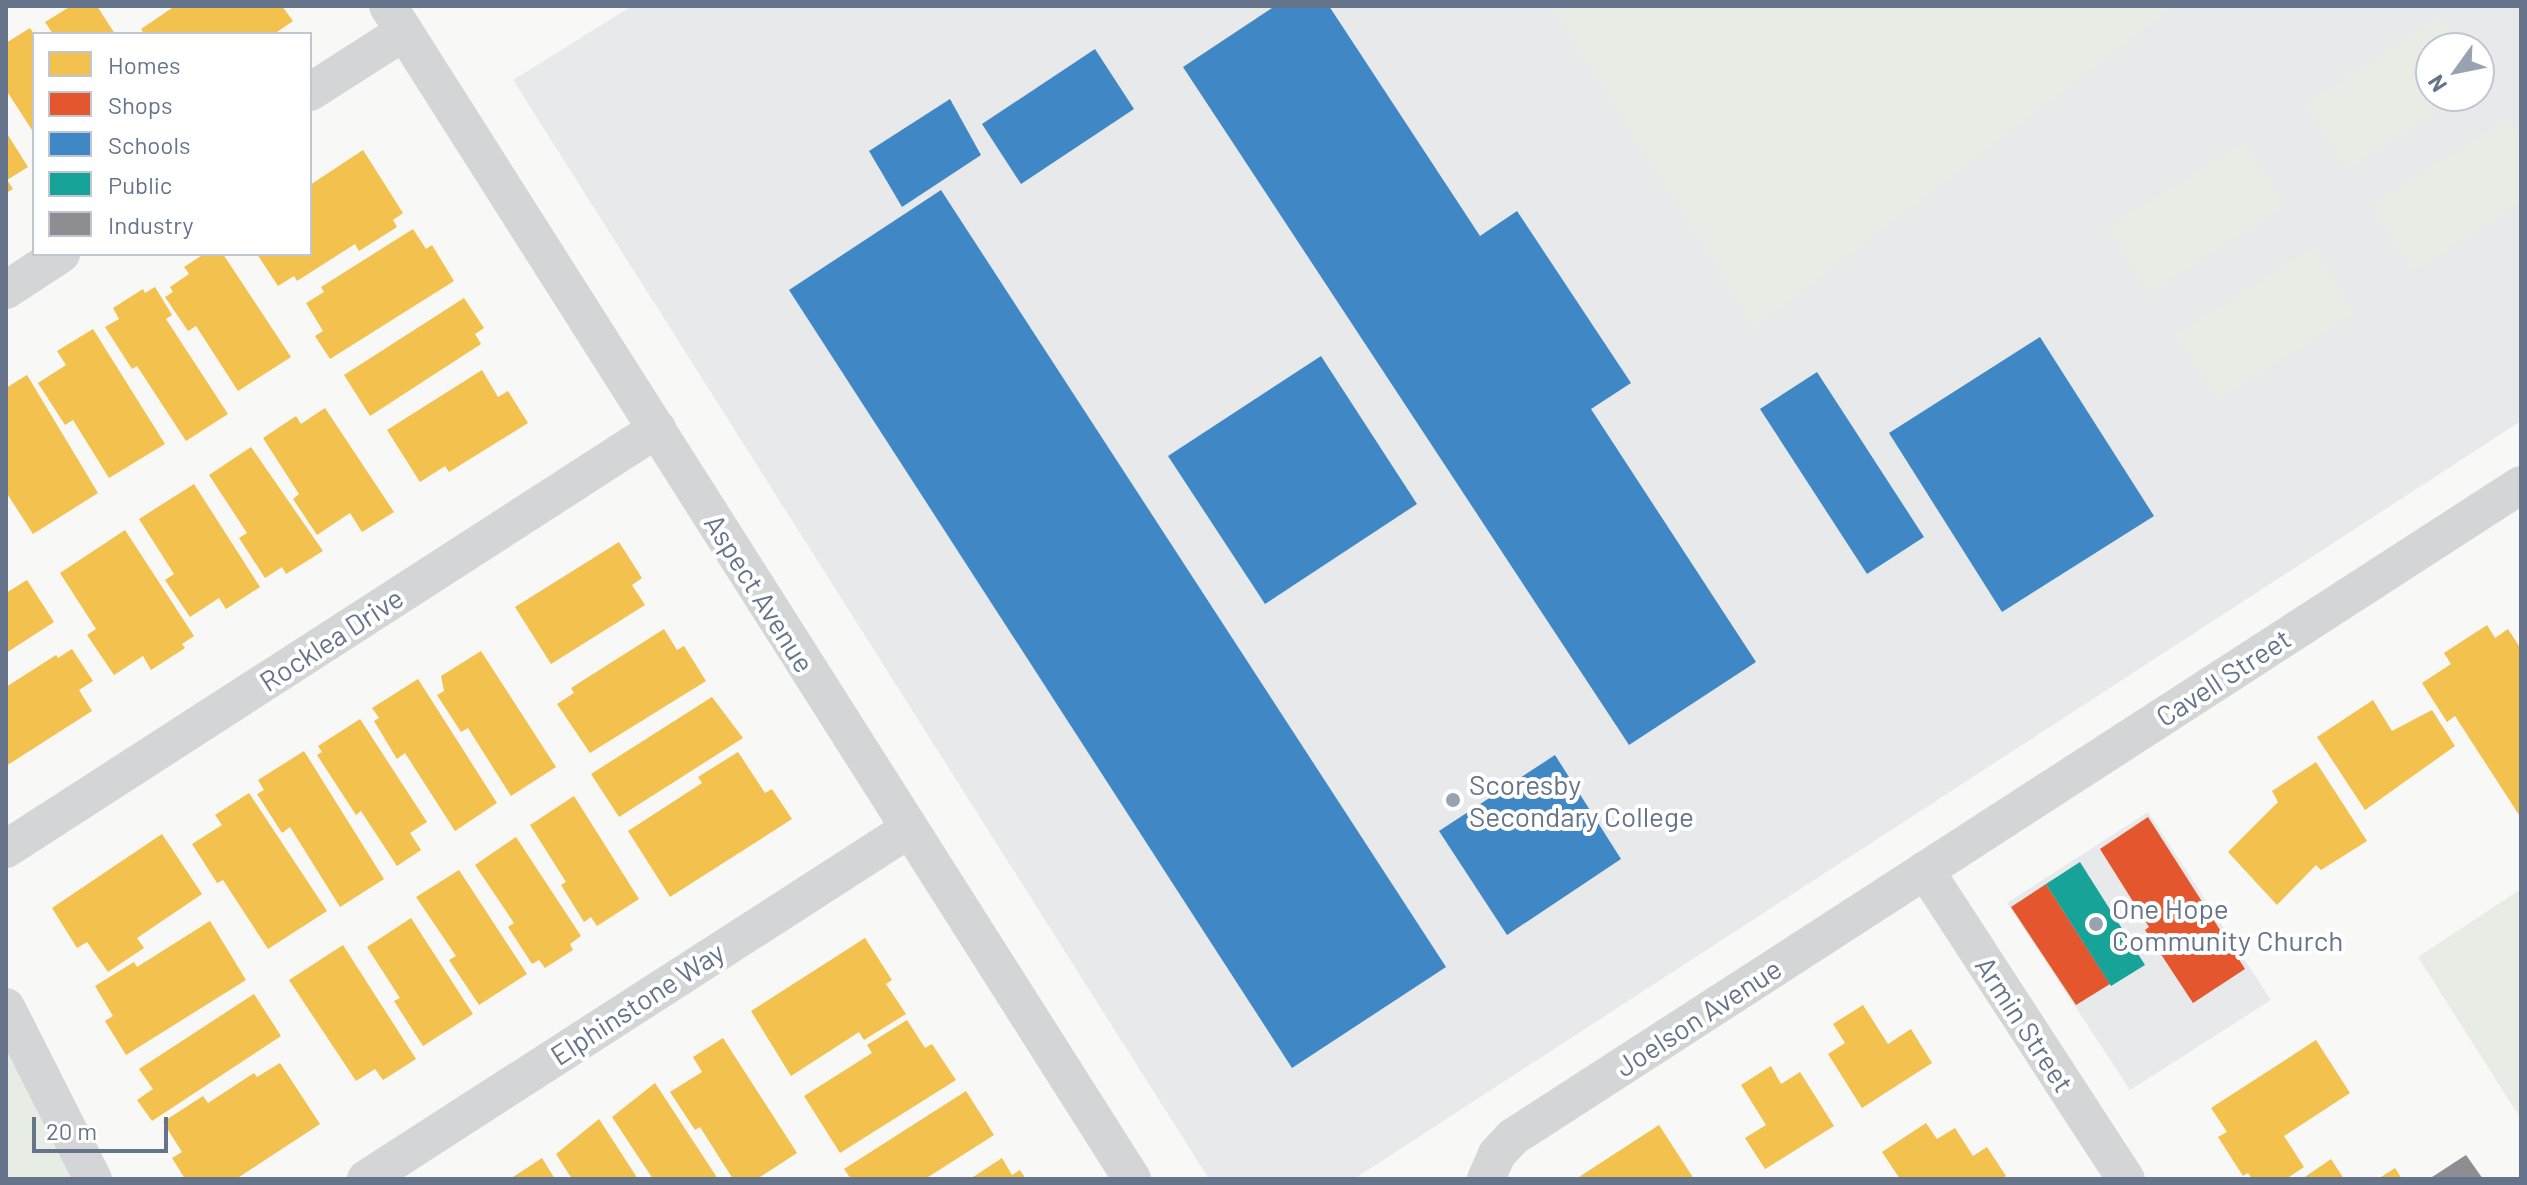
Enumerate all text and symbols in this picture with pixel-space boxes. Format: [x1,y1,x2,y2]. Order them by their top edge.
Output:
legend [32,32,312,256]
north arrow [2415,32,2495,112]
text: Homes [108,50,181,79]
text: N [2422,71,2451,97]
text: Shops [108,90,173,119]
text: Schools [108,130,191,159]
text: Public [108,170,172,199]
text: Industry [108,210,194,239]
street label: Aspect Avenue [698,508,822,678]
street label: Rocklea Drive [253,580,409,698]
street label: Cavell Street [2149,621,2297,733]
place label: Scoresby Secondary College [1469,767,1694,833]
marker: Scoresby Secondary College [1444,791,1462,809]
place label: One Hope Community Church [2112,891,2343,957]
marker: One Hope Community Church [2087,915,2105,933]
street label: Elphinstone Way [544,934,730,1072]
street label: Armin Street [1969,950,2081,1098]
street label: Joelson Avenue [1609,951,1787,1083]
scale bar [36,1101,172,1151]
text: 20 m [46,1116,97,1145]

